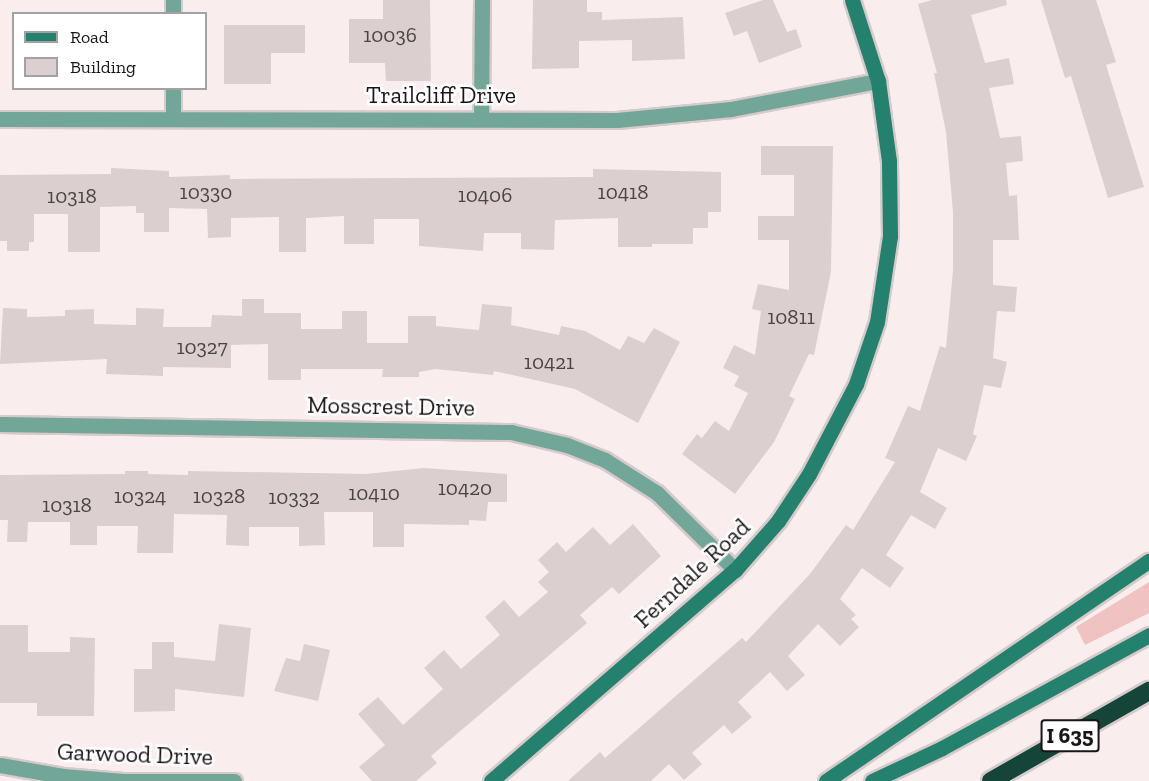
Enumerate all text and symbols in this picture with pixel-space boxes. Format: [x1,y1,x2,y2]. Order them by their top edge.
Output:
legend [12,12,207,90]
house number: 10036 [363,22,417,48]
text: Road [70,26,109,48]
text: Building [70,56,136,78]
street label: Trailcliff Drive [366,81,516,109]
house number: 10330 [180,179,232,205]
house number: 10418 [598,179,648,205]
house number: 10406 [458,182,512,208]
house number: 10318 [47,183,97,209]
house number: 10811 [767,304,815,330]
house number: 10327 [176,334,228,360]
house number: 10421 [524,349,574,375]
street label: Mosscrest Drive [307,390,475,422]
house number: 10420 [438,475,492,501]
house number: 10410 [348,480,400,506]
house number: 10324 [114,483,166,509]
house number: 10328 [193,483,245,509]
house number: 10332 [268,484,320,510]
house number: 10318 [42,492,92,518]
street label: Ferndale Road [628,512,756,634]
road number: I 635 [1040,717,1100,755]
street label: Garwood Drive [56,737,214,771]

